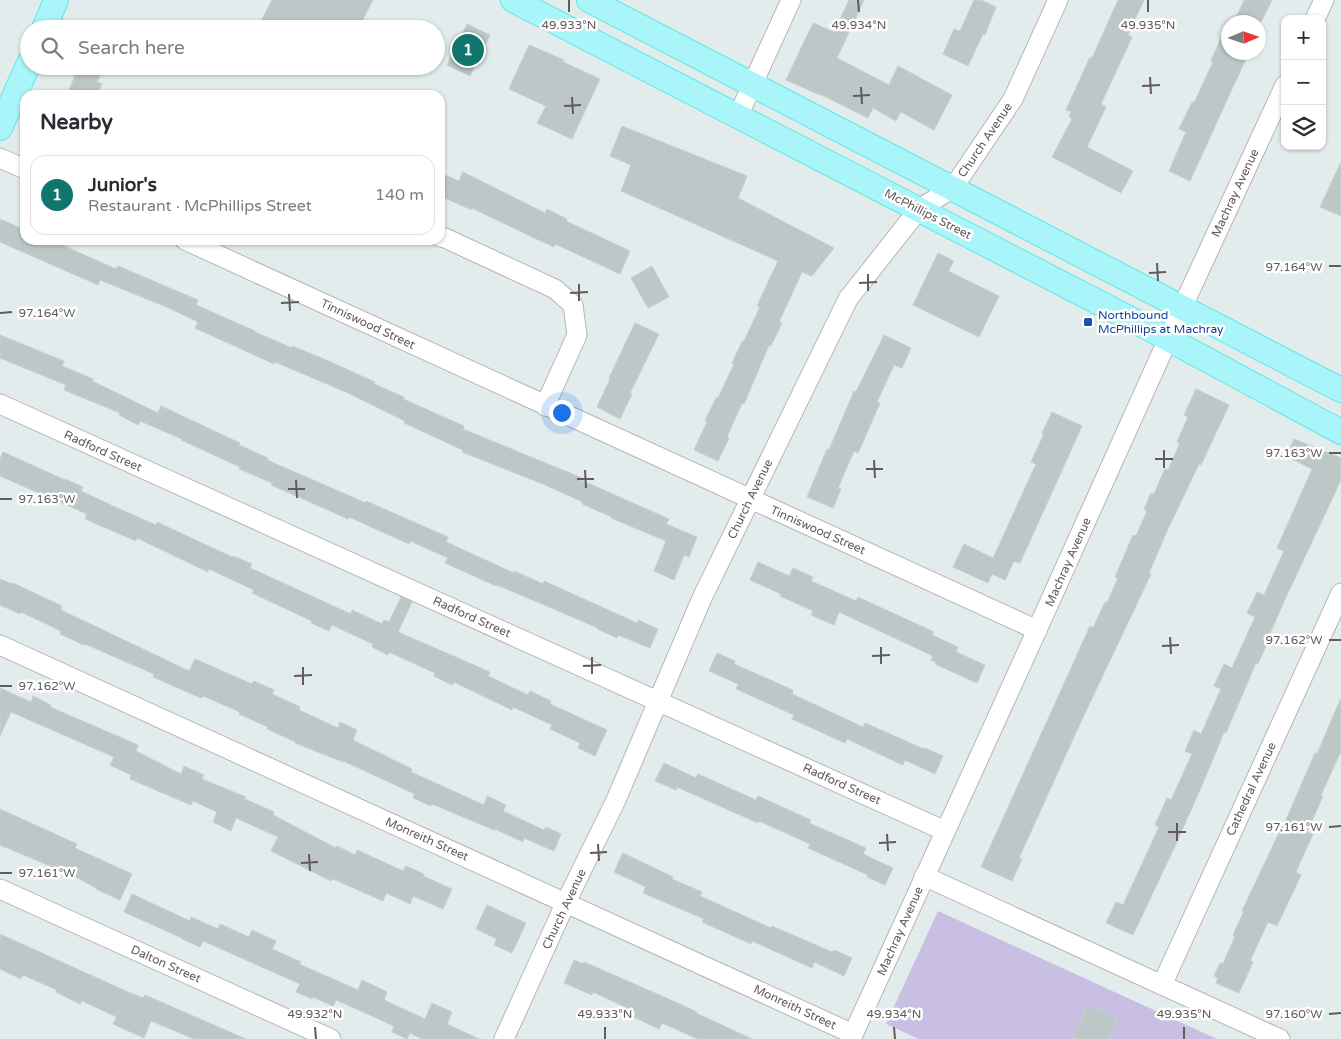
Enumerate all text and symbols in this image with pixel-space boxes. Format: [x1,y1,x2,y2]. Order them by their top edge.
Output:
north arrow [1221,15,1266,60]
map controls [1281,15,1326,150]
button: + [1281,15,1326,60]
text: 49.933°N [542,18,596,32]
text: 49.934°N [832,18,886,32]
text: 49.935°N [1121,18,1175,32]
search box [20,20,445,75]
pin: 1 [452,31,484,69]
icon: search [38,34,66,62]
text: Search here [78,37,185,59]
button: − [1281,60,1326,105]
street label: Church Avenue [955,100,1015,180]
button: layers [1281,105,1326,150]
text: Nearby [40,110,113,135]
street label: Machray Avenue [1208,146,1262,239]
text: Junior's [88,174,157,196]
text: 1 [52,185,62,205]
text: 140 m [375,185,424,205]
street label: McPhillips Street [882,186,974,242]
text: Restaurant · McPhillips Street [88,196,312,216]
text: 97.164°W [1266,260,1322,274]
street label: Tinniswood Street [319,296,418,352]
text: 97.164°W [19,306,75,320]
place label: Northbound McPhillips at Machray [1098,308,1224,336]
marker: Northbound McPhillips at Machray [1082,316,1094,328]
your location [549,400,575,426]
street label: Radford Street [62,428,145,475]
text: 97.163°W [1266,446,1322,460]
street label: Church Avenue [725,457,775,541]
text: 97.163°W [19,492,75,506]
street label: Tinniswood Street [768,503,868,557]
street label: Machray Avenue [1042,515,1094,609]
street label: Radford Street [431,594,514,641]
text: 97.162°W [1266,633,1322,647]
text: 97.162°W [19,679,75,693]
street label: Cathedral Avenue [1223,740,1279,838]
street label: Radford Street [801,761,884,808]
street label: Monreith Street [383,814,471,864]
text: 97.161°W [1266,820,1322,834]
text: 97.161°W [19,866,75,880]
street label: Church Avenue [539,866,589,951]
street label: Machray Avenue [874,884,926,978]
street label: Dalton Street [129,942,204,986]
street label: Monreith Street [751,982,839,1032]
text: 49.932°N [288,1007,342,1021]
text: 49.933°N [578,1007,632,1021]
text: 49.934°N [867,1007,921,1021]
text: 49.935°N [1157,1007,1211,1021]
text: 97.160°W [1266,1007,1322,1021]

